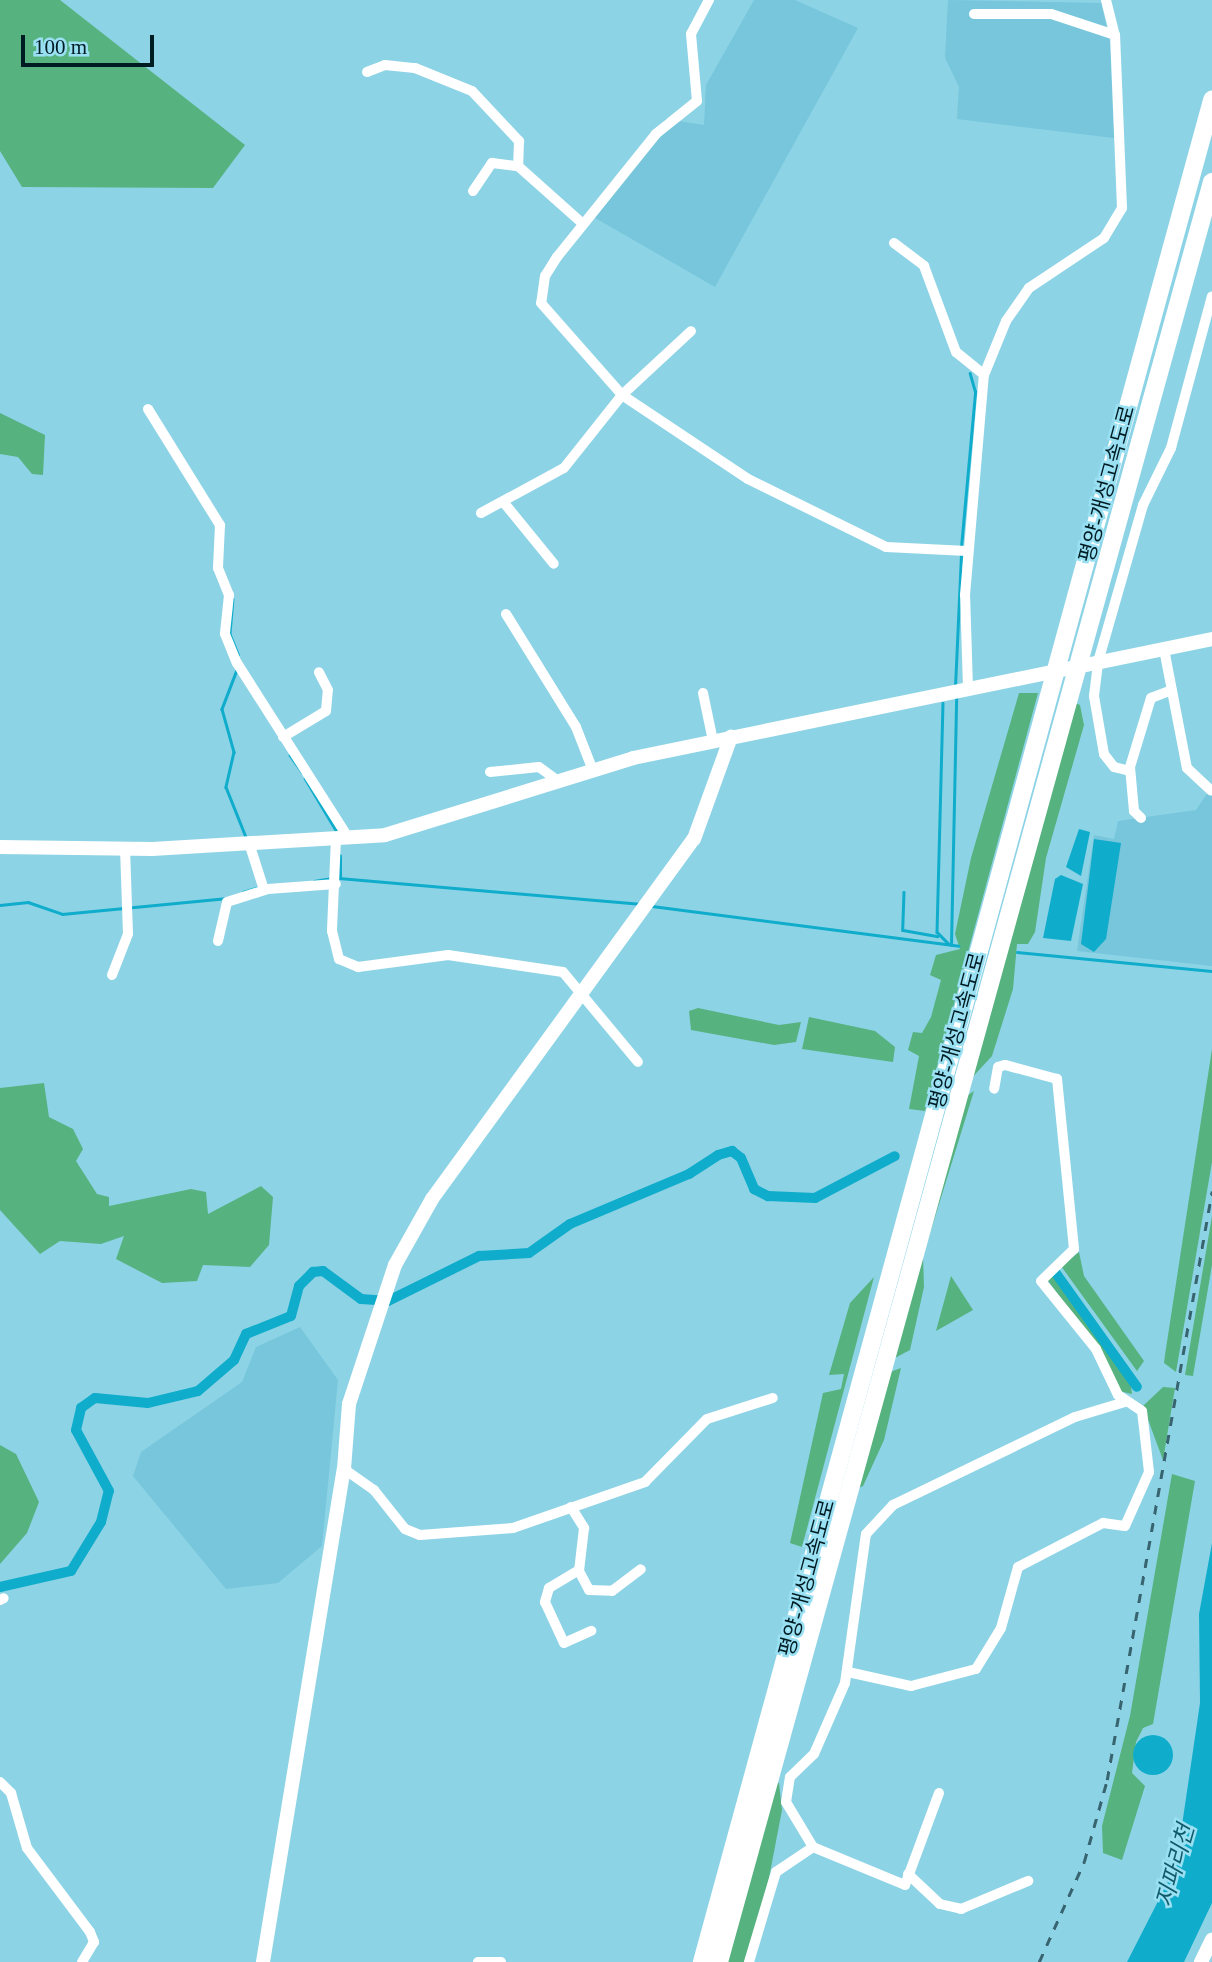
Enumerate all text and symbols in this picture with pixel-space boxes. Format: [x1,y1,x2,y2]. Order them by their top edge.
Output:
scale bar [24,21,158,65]
text: 100 m [34,35,87,59]
street label: 평양-개성고속도로 [1074,403,1140,565]
street label: 평양-개성고속도로 [924,950,990,1112]
street label: 평양-개성고속도로 [774,1497,840,1659]
water label: 지파리천 [1151,1822,1201,1910]

